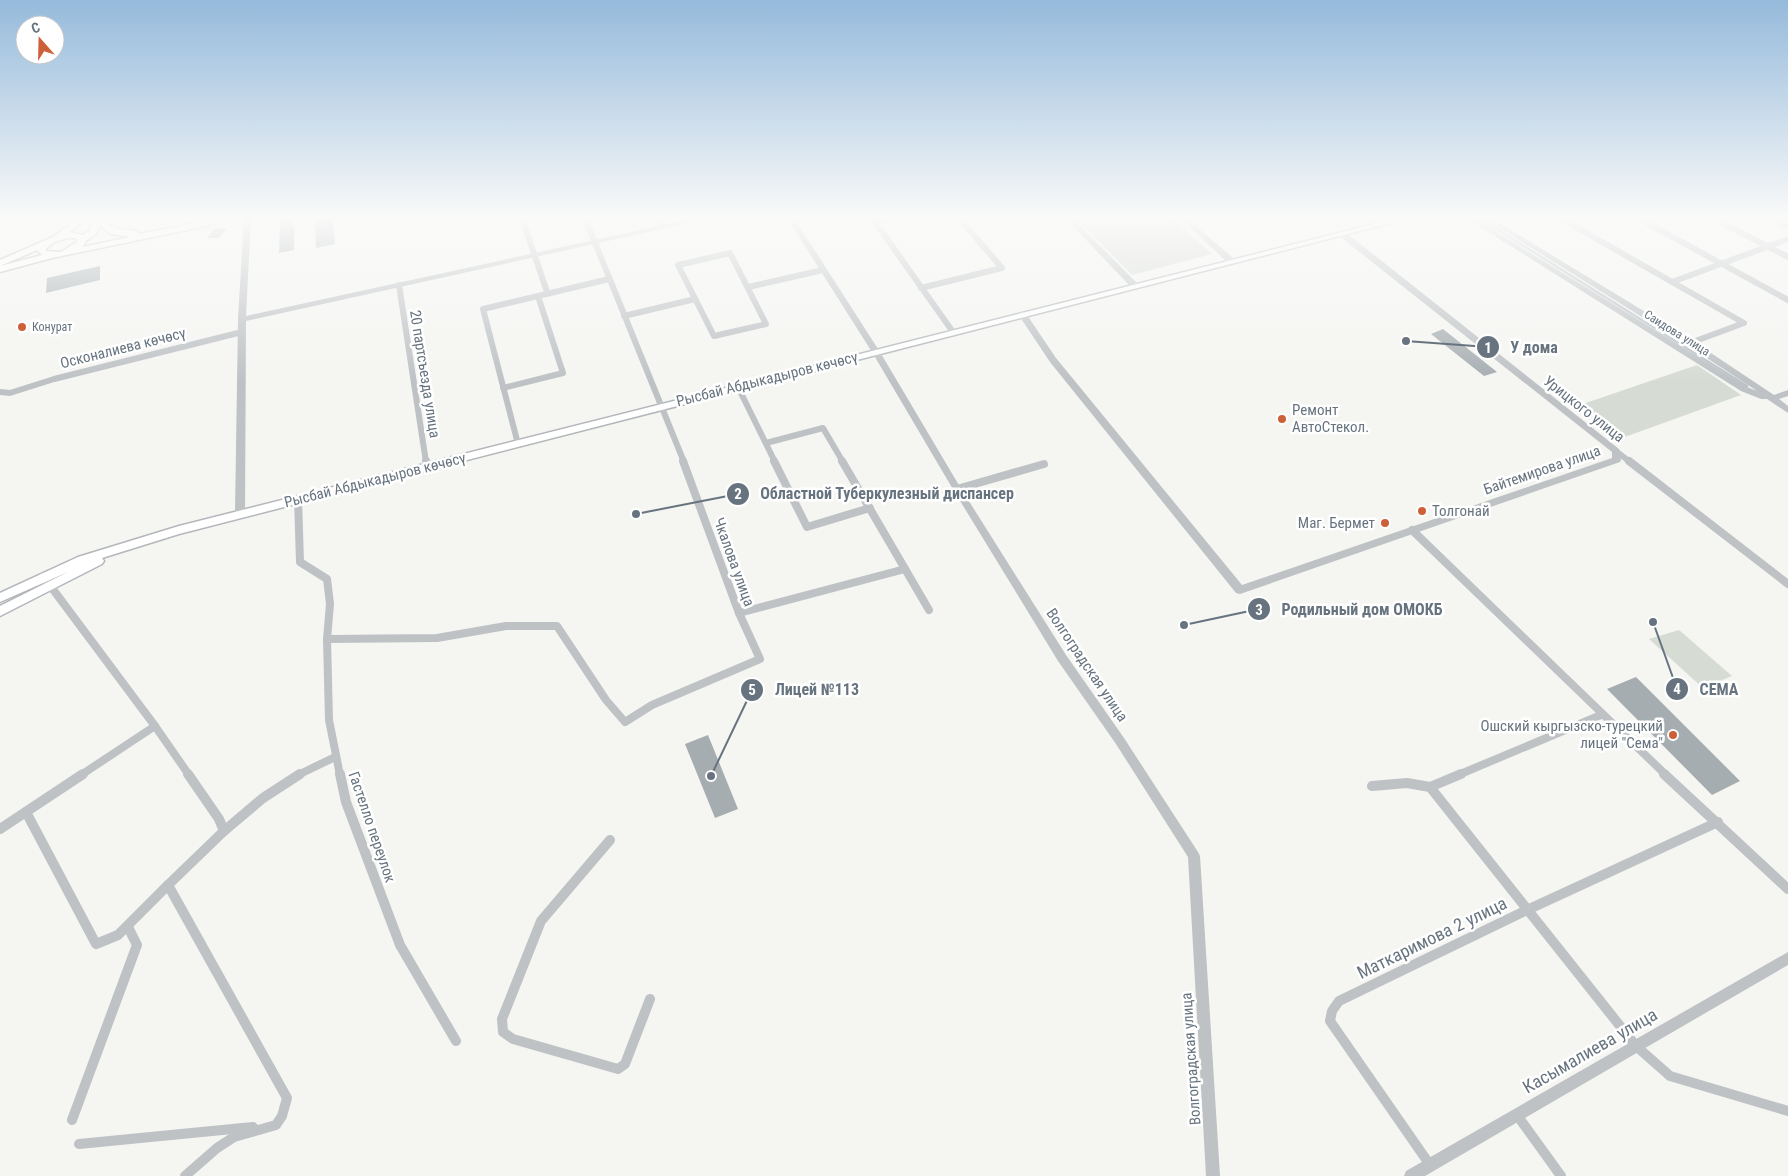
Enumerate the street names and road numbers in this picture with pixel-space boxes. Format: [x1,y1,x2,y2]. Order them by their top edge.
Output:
street label: Саидова улица [1642,307,1713,359]
street label: 20 партсъезда улица [406,309,444,439]
street label: Осконалиева көчөсү [58,324,188,372]
street label: Рысбай Абдыкадыров көчөсү [674,348,860,410]
street label: Урицкого улица [1540,372,1628,446]
street label: Байтемирова улица [1481,442,1603,498]
street label: Рысбай Абдыкадыров көчөсү [282,449,468,511]
street label: Чкалова улица [710,515,758,609]
street label: Волгоградская улица [1042,605,1132,725]
street label: Гастелло переулок [345,769,399,885]
street label: Маткаримова 2 улица [1353,892,1510,983]
street label: Волгоградская улица [1177,992,1205,1126]
street label: Касымалиева улица [1519,1004,1661,1098]

